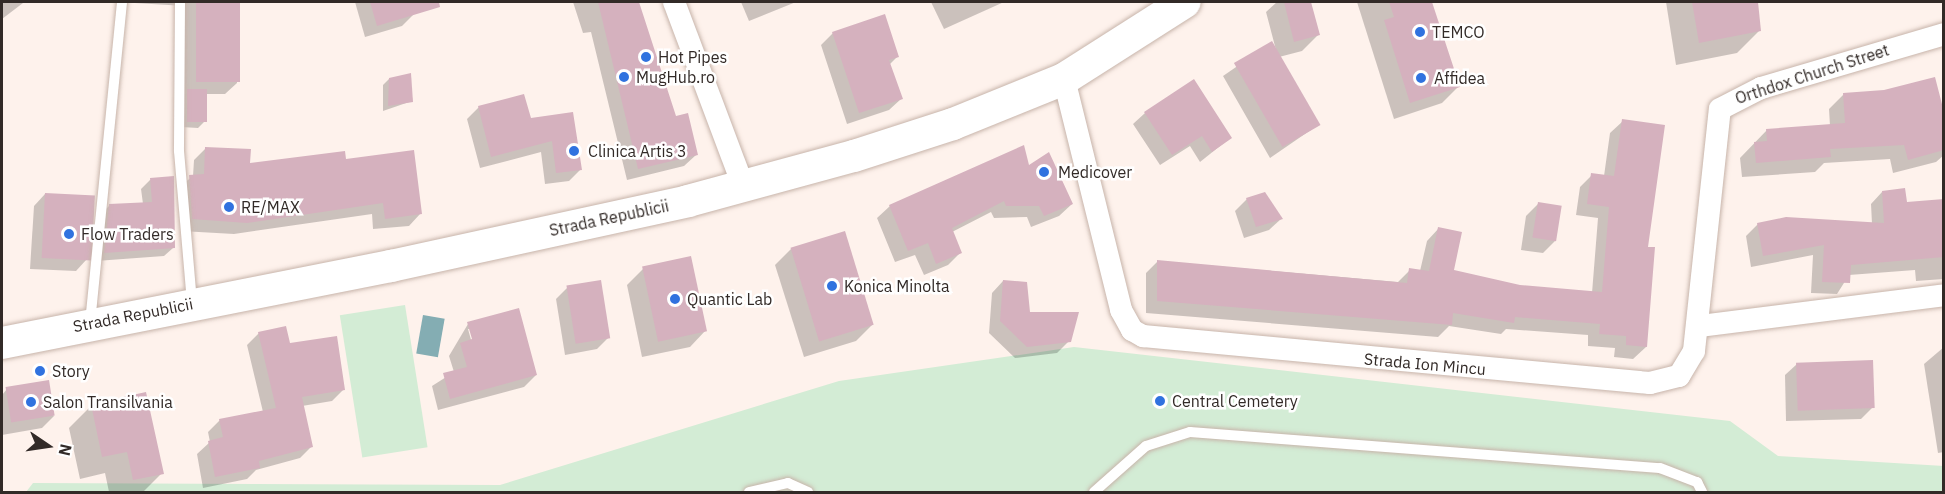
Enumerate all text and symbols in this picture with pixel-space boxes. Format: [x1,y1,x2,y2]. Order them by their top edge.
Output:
place label: TEMCO [1432,22,1485,42]
marker: TEMCO [1413,25,1427,39]
street label: Orthdox Church Street [1733,40,1891,108]
place label: Hot Pipes [658,47,727,67]
marker: Hot Pipes [639,50,653,64]
place label: MugHub.ro [636,67,715,87]
place label: Affidea [1434,68,1485,88]
marker: Affidea [1412,69,1430,87]
marker: MugHub.ro [617,70,631,84]
place label: Clinica Artis 3 [588,141,687,161]
marker: Clinica Artis 3 [565,142,583,160]
place label: Medicover [1058,162,1132,182]
marker: Medicover [1035,163,1053,181]
street label: Strada Republicii [547,196,671,240]
place label: RE/MAX [241,197,300,217]
marker: RE/MAX [222,200,236,214]
place label: Flow Traders [81,224,174,244]
marker: Flow Traders [62,227,76,241]
place label: Konica Minolta [844,276,950,296]
marker: Konica Minolta [825,279,839,293]
place label: Quantic Lab [687,289,772,309]
marker: Quantic Lab [668,292,682,306]
street label: Strada Republicii [71,294,195,336]
street label: Strada Ion Mincu [1363,349,1487,379]
place label: Story [52,361,90,381]
marker: Story [33,364,47,378]
place label: Central Cemetery [1172,391,1298,411]
place label: Salon Transilvania [43,392,173,412]
marker: Central Cemetery [1153,394,1167,408]
marker: Salon Transilvania [24,395,38,409]
north arrow [18,416,78,476]
text: N [54,442,77,458]

